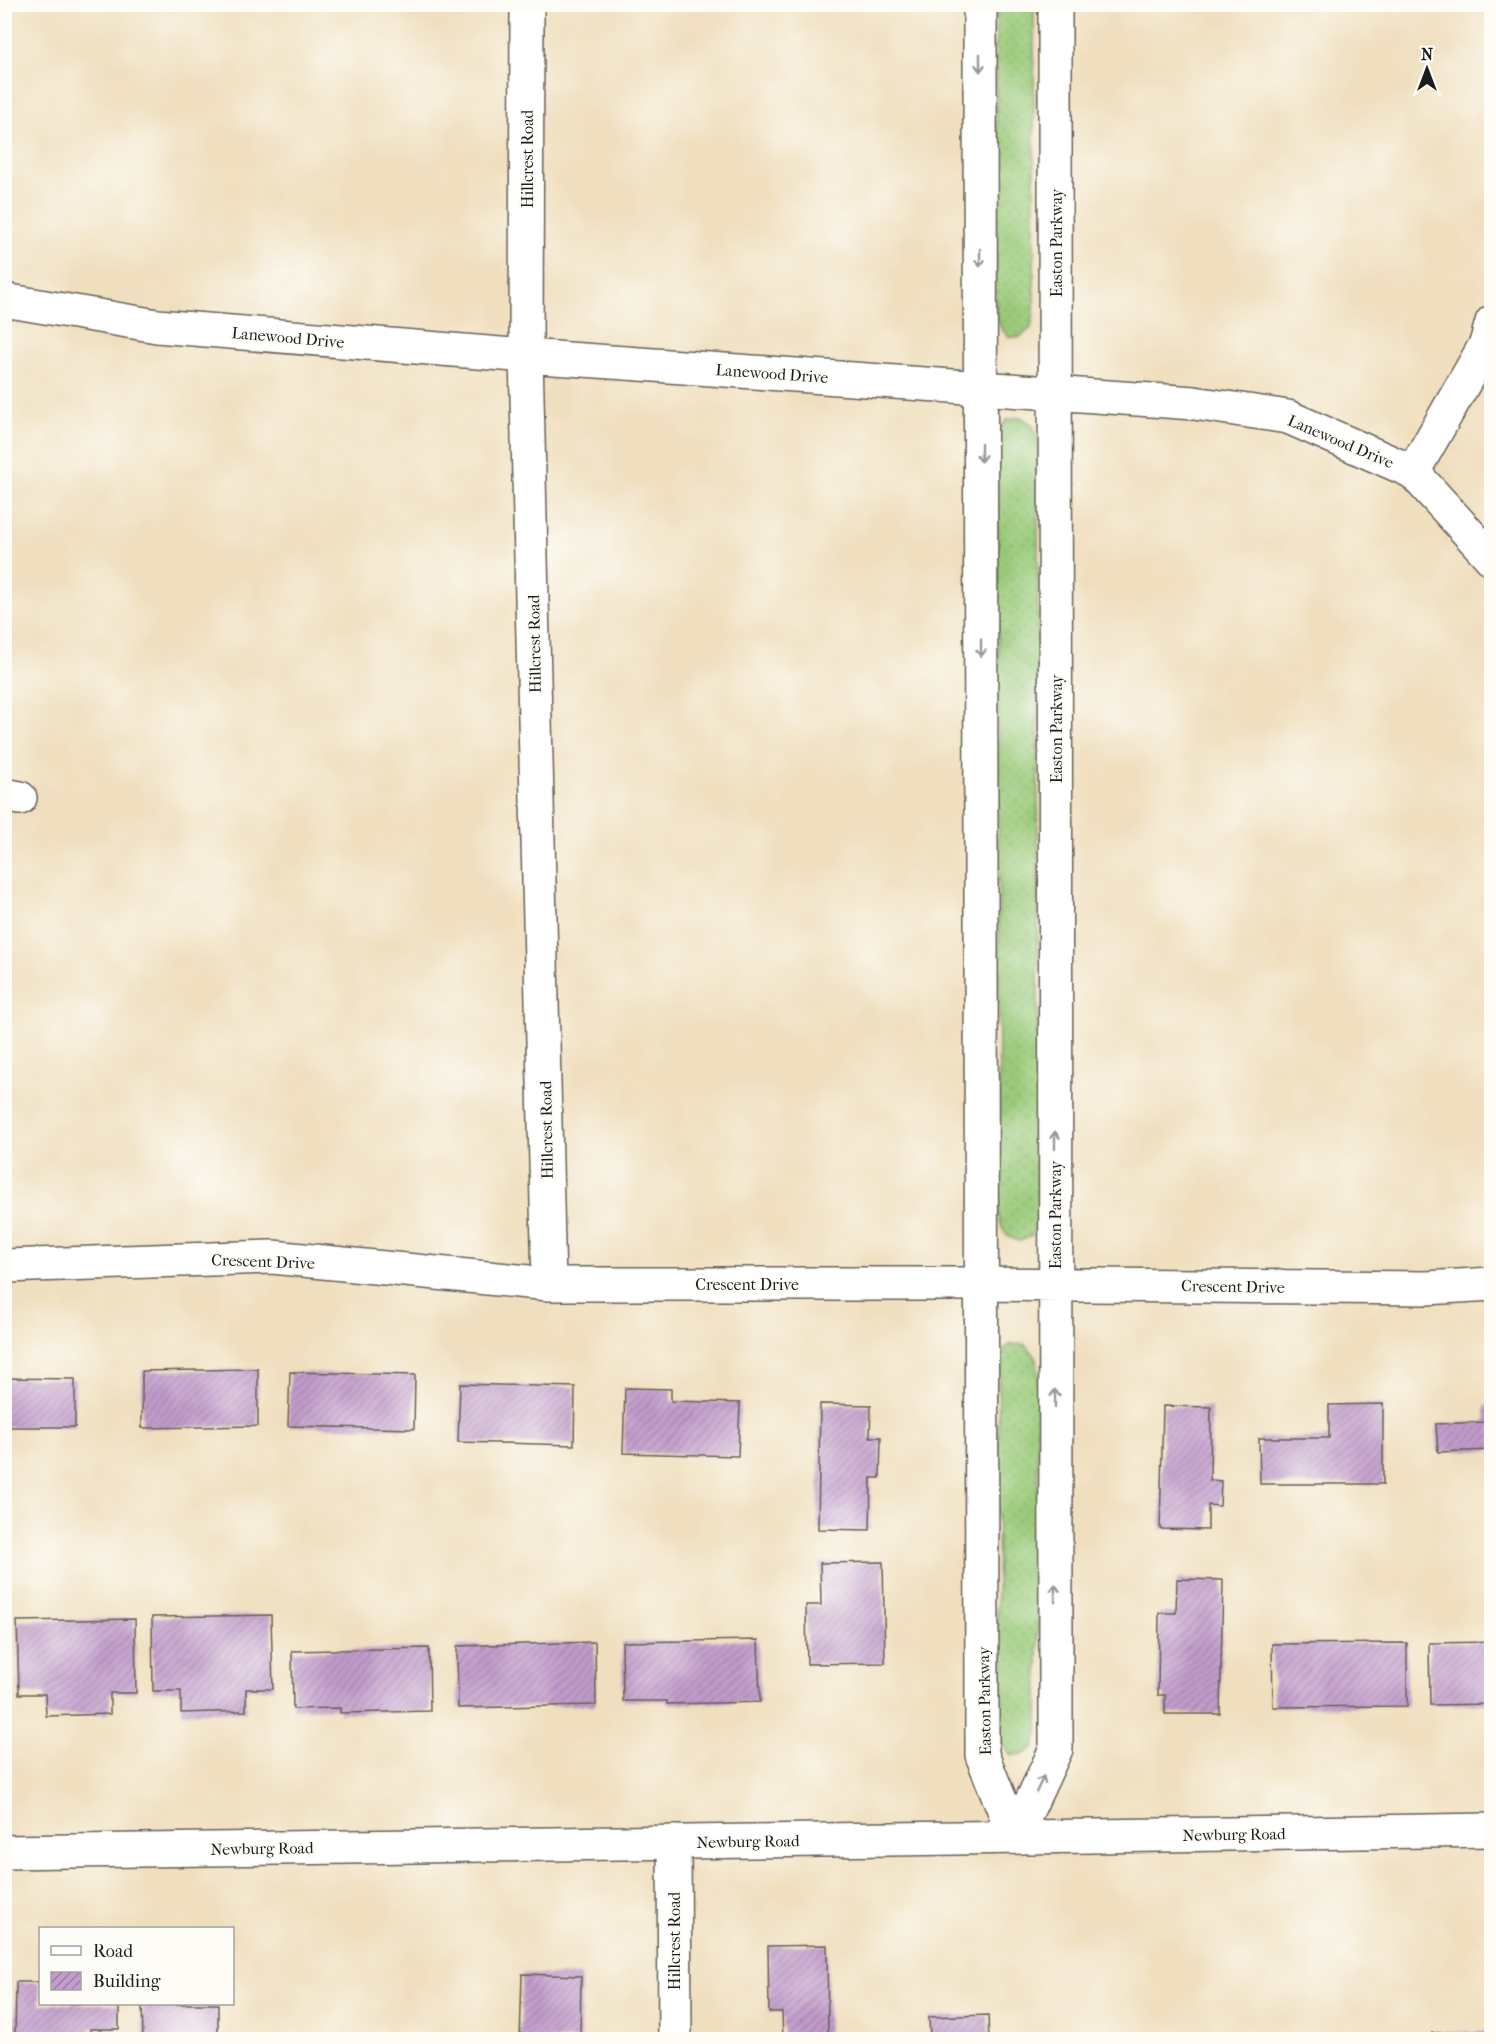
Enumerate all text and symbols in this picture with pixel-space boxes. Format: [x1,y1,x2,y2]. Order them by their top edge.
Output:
north arrow [1397,39,1457,99]
text: N [1421,45,1434,64]
one-way arrow [974,52,986,72]
street label: Hillcrest Road [518,109,537,208]
street label: Easton Parkway [1047,188,1066,297]
one-way arrow [974,247,986,267]
street label: Lanewood Drive [231,323,345,352]
street label: Lanewood Drive [715,360,829,387]
street label: Lanewood Drive [1285,411,1397,472]
one-way arrow [975,442,987,462]
street label: Hillcrest Road [524,594,545,693]
one-way arrow [975,637,987,657]
street label: Easton Parkway [1047,674,1066,783]
street label: Hillcrest Road [536,1080,557,1179]
one-way arrow [1049,1130,1061,1150]
street label: Easton Parkway [1046,1160,1065,1269]
street label: Crescent Drive [211,1250,315,1273]
street label: Crescent Drive [695,1275,799,1294]
street label: Crescent Drive [1181,1276,1285,1297]
one-way arrow [1049,1388,1061,1408]
one-way arrow [1049,1583,1061,1603]
street label: Easton Parkway [974,1646,995,1756]
one-way arrow [1034,1776,1046,1794]
street label: Newburg Road [1182,1824,1286,1845]
street label: Newburg Road [696,1831,800,1852]
street label: Newburg Road [210,1838,314,1859]
street label: Hillcrest Road [665,1891,684,1990]
legend [39,1927,234,2005]
text: Road [93,1941,133,1962]
text: Building [93,1971,161,1992]

